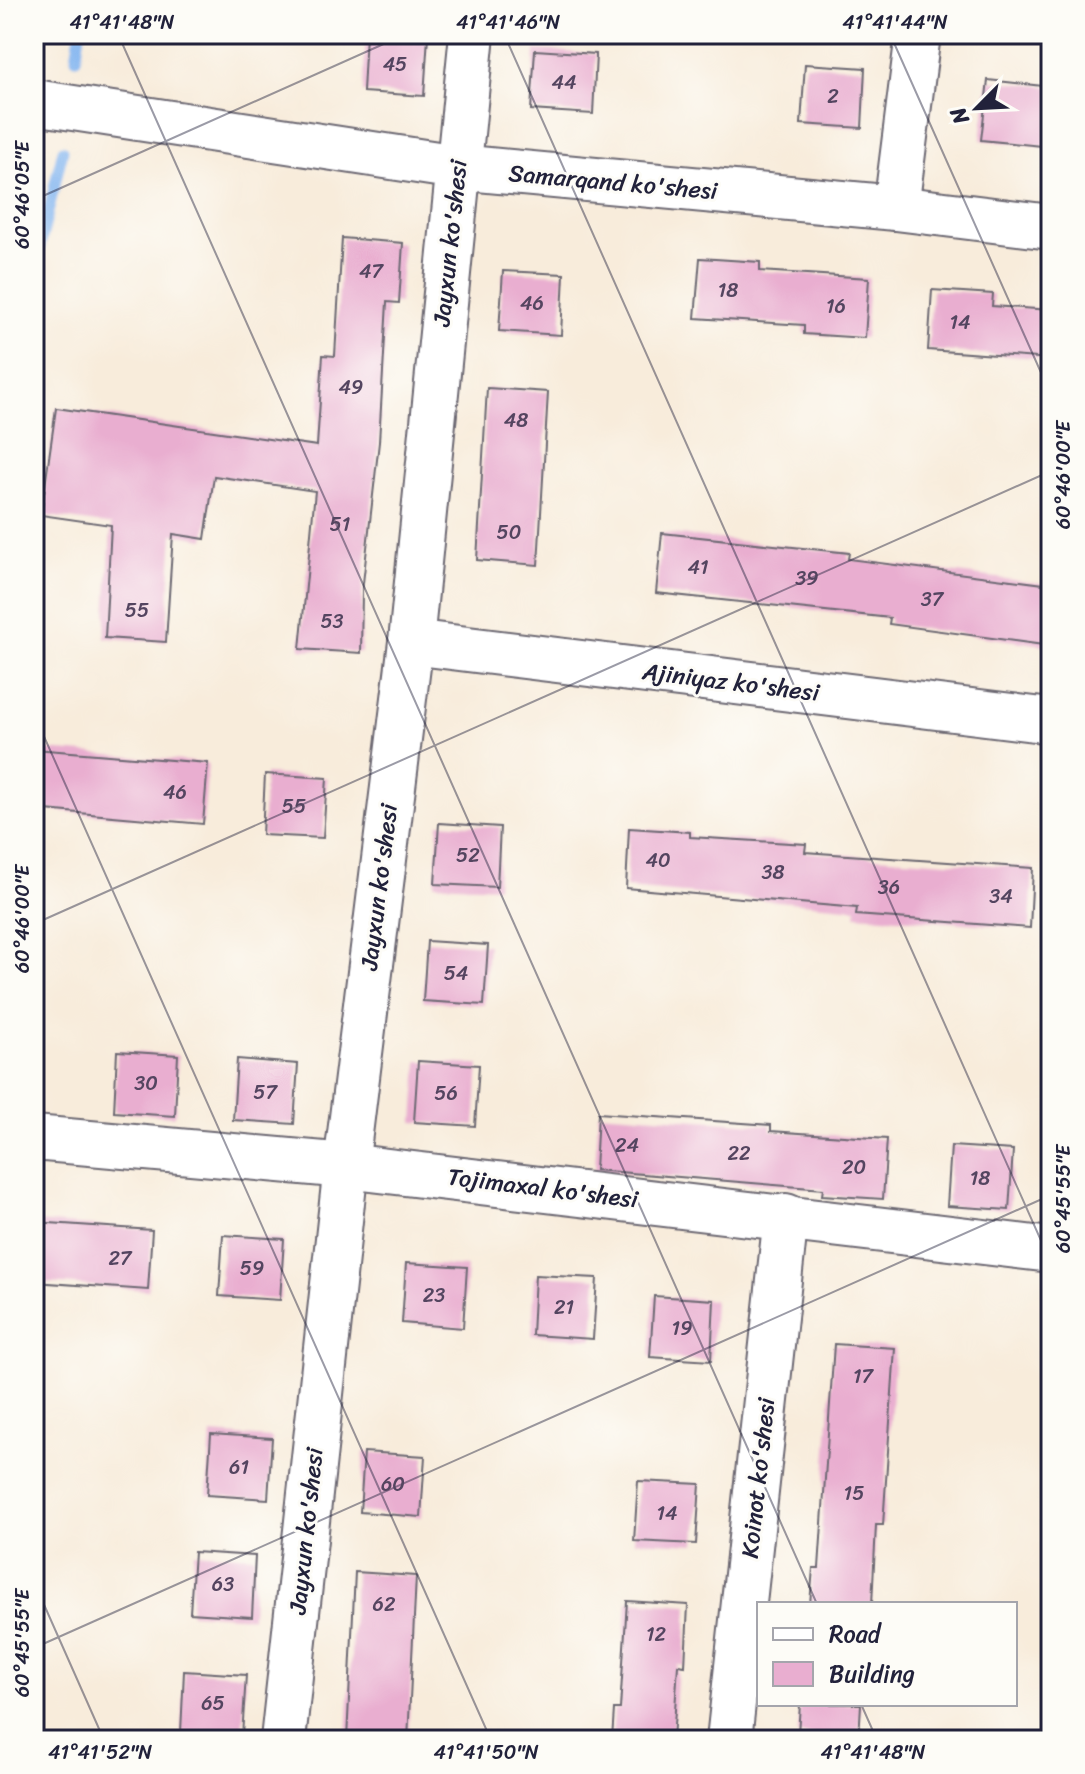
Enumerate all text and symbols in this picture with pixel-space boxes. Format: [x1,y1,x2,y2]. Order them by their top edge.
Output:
text: 41°41'48"N [70,5,175,40]
text: 41°41'46"N [456,5,560,40]
text: 41°41'44"N [842,5,948,40]
house number: 45 [383,47,407,82]
house number: 44 [552,65,577,100]
north arrow [937,68,1017,148]
house number: 2 [827,79,839,114]
text: N [938,100,981,132]
text: 60°46'05"E [5,139,40,249]
street label: Samarqand ko'shesi [507,152,719,212]
street label: Jayxun ko'shesi [420,156,480,329]
house number: 47 [359,254,385,289]
house number: 18 [718,273,738,308]
house number: 46 [520,286,544,321]
house number: 16 [826,289,846,324]
house number: 14 [949,305,971,340]
house number: 49 [339,370,363,405]
house number: 48 [504,403,528,438]
text: 60°46'00"E [1046,419,1081,529]
house number: 51 [330,507,350,542]
house number: 50 [497,515,521,550]
house number: 41 [687,550,709,585]
house number: 39 [795,561,819,596]
house number: 37 [921,582,945,617]
house number: 55 [125,593,149,628]
house number: 53 [320,604,344,639]
street label: Ajiniyaz ko'shesi [639,650,822,714]
house number: 46 [163,775,187,810]
house number: 55 [282,789,306,824]
street label: Jayxun ko'shesi [348,800,410,974]
house number: 52 [456,838,480,873]
house number: 40 [645,843,671,878]
house number: 38 [761,855,785,890]
text: 60°46'00"E [5,863,40,973]
house number: 36 [878,870,900,905]
house number: 34 [989,879,1013,914]
house number: 54 [444,956,468,991]
house number: 30 [134,1066,158,1101]
house number: 57 [253,1075,278,1110]
house number: 56 [434,1076,458,1111]
house number: 24 [615,1128,639,1163]
house number: 22 [727,1136,751,1171]
text: 60°45'55"E [1046,1143,1081,1253]
house number: 20 [842,1150,866,1185]
street label: Tojimaxal ko'shesi [446,1156,642,1221]
house number: 18 [970,1161,990,1196]
house number: 27 [109,1241,133,1276]
house number: 59 [240,1251,264,1286]
house number: 23 [423,1278,445,1313]
house number: 21 [554,1290,574,1325]
house number: 19 [672,1311,692,1346]
house number: 17 [853,1359,875,1394]
street label: Koinot ko'shesi [729,1395,787,1560]
street label: Jayxun ko'shesi [276,1444,336,1617]
house number: 61 [229,1450,249,1485]
house number: 60 [381,1467,405,1502]
house number: 15 [844,1476,864,1511]
house number: 14 [656,1496,678,1531]
house number: 63 [212,1567,234,1602]
text: 60°45'55"E [5,1587,40,1697]
house number: 62 [373,1587,396,1622]
legend [757,1602,1017,1706]
text: Road [829,1613,883,1655]
house number: 12 [646,1617,667,1652]
text: Building [829,1653,915,1695]
house number: 65 [201,1686,225,1721]
text: 41°41'52"N [48,1735,152,1770]
text: 41°41'50"N [433,1735,539,1770]
text: 41°41'48"N [821,1735,926,1770]

